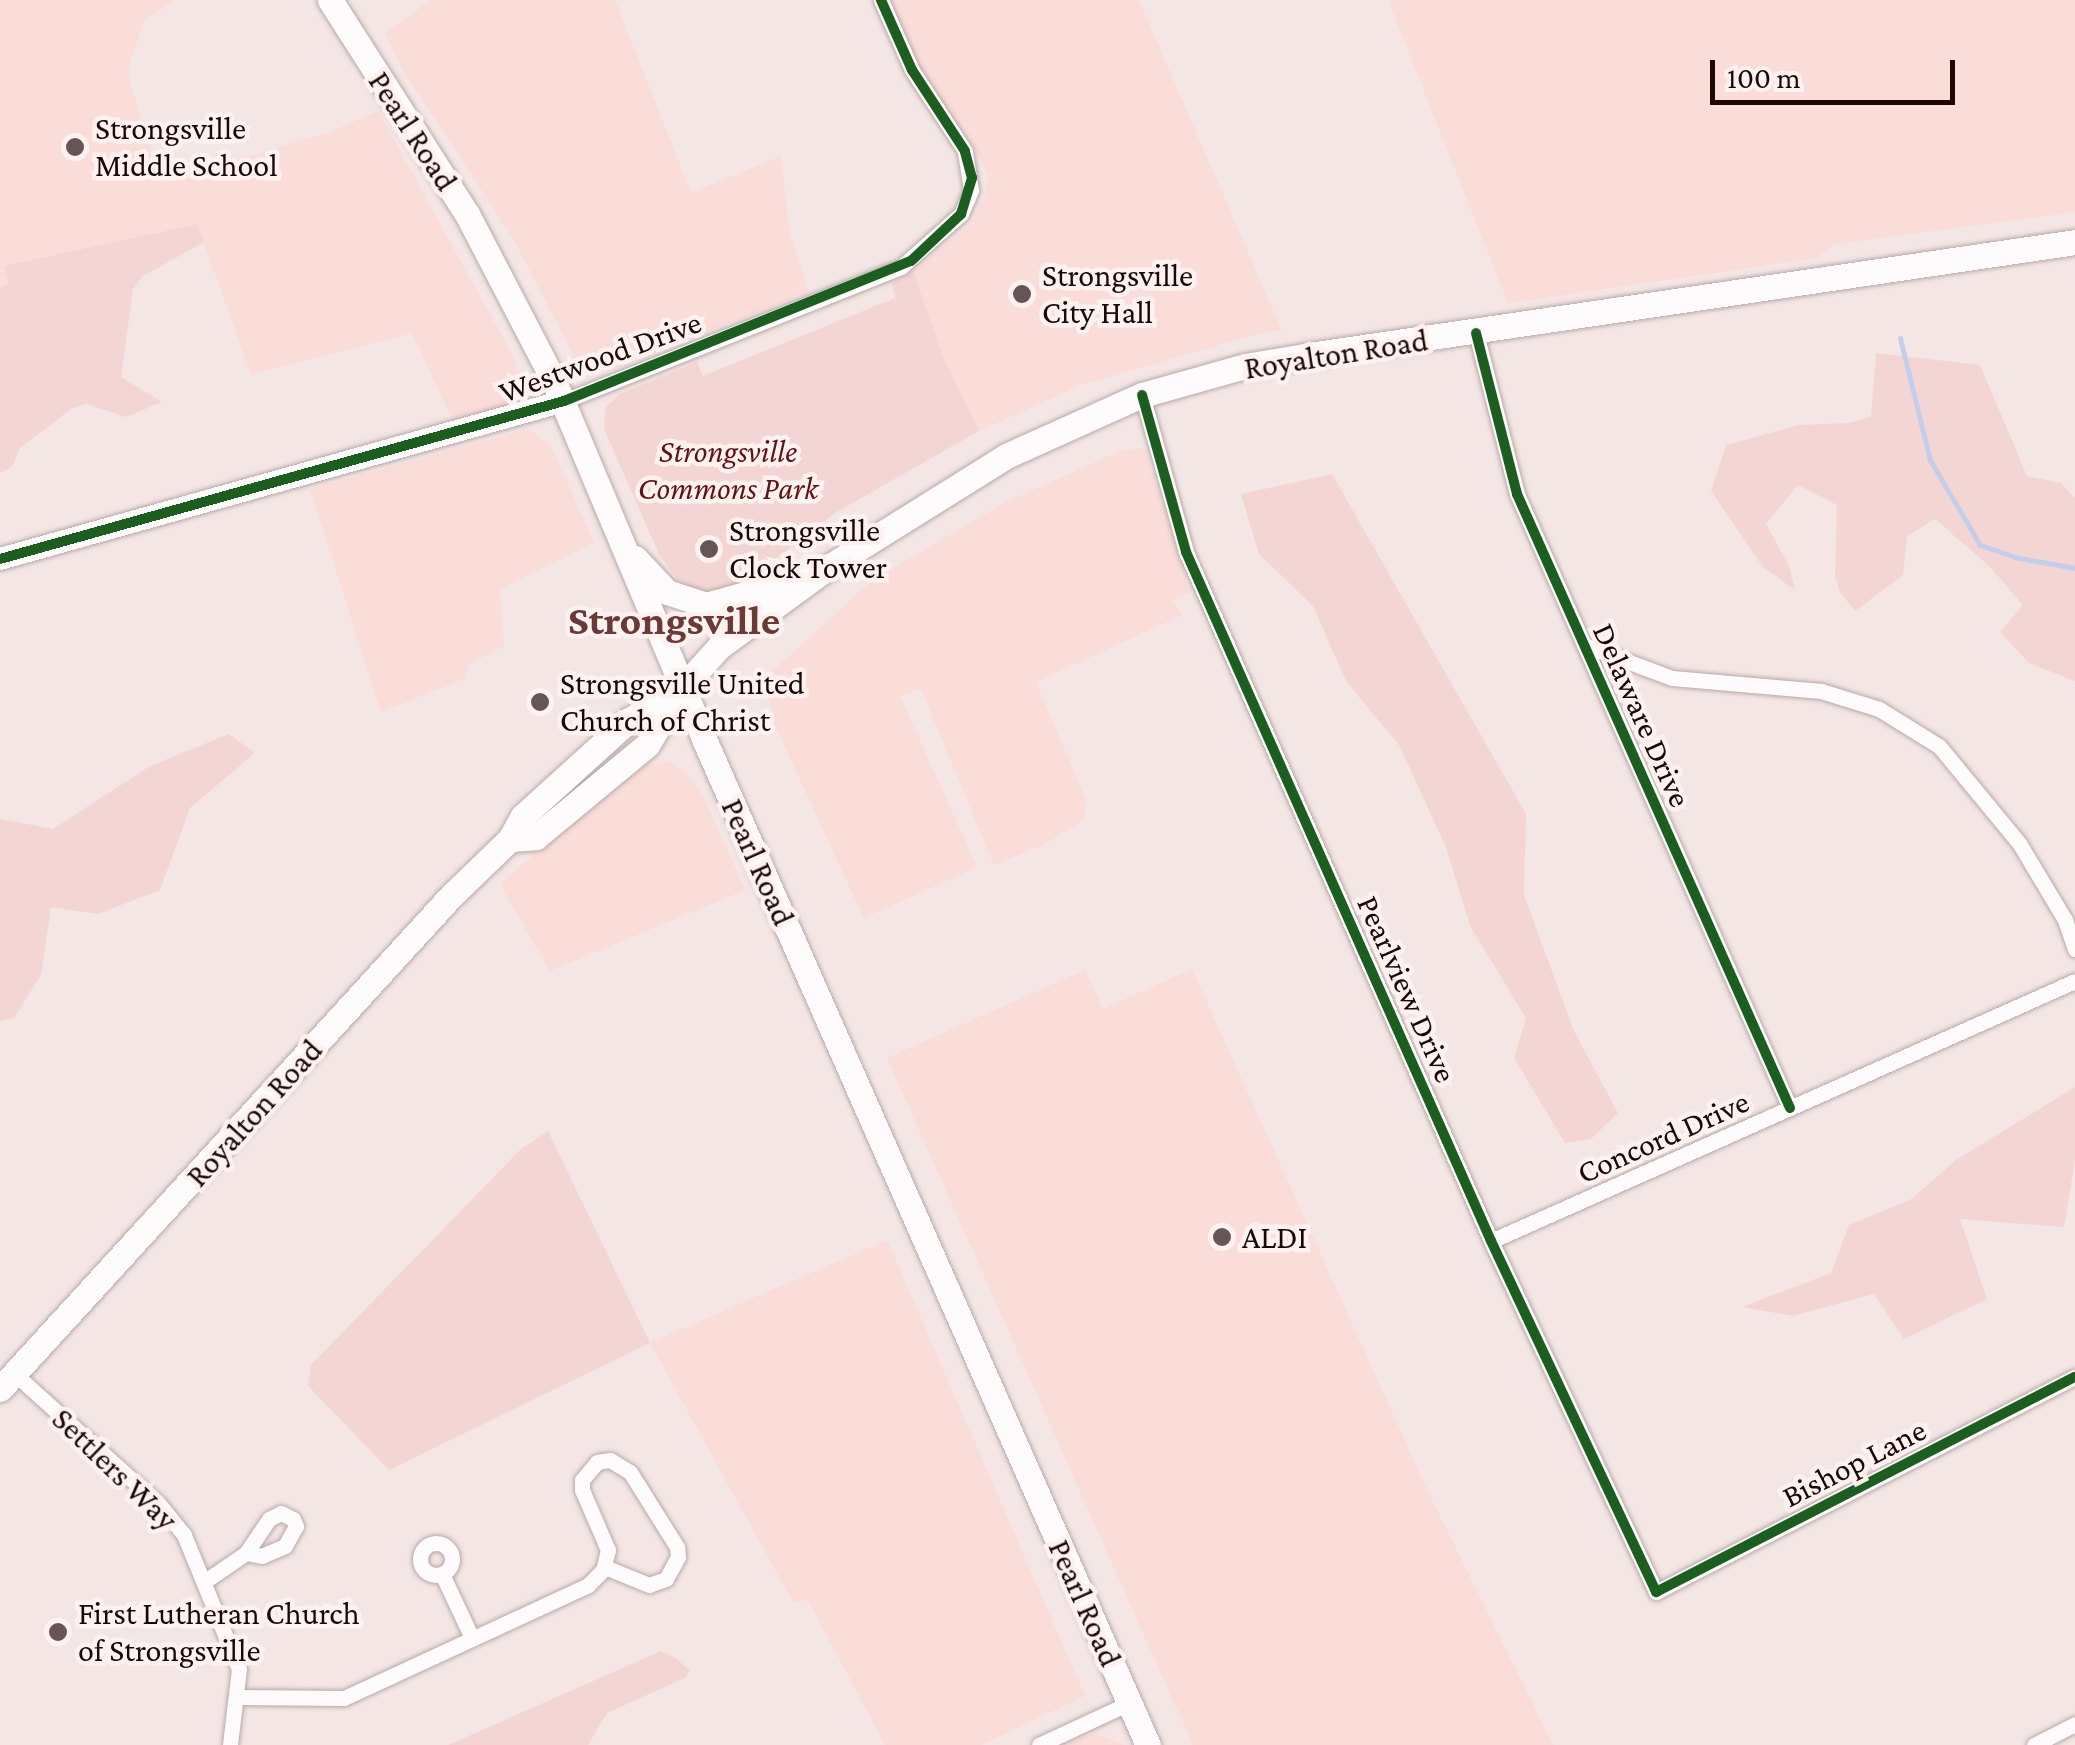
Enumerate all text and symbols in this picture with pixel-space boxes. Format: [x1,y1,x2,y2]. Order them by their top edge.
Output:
scale bar [1715,40,1960,102]
text: 100 m [1727,61,1801,94]
street label: Pearl Road [360,64,466,198]
place label: Strongsville Middle School [95,110,278,185]
marker: Strongsville Middle School [64,136,86,158]
place label: Strongsville City Hall [1042,257,1193,332]
marker: Strongsville City Hall [1011,283,1033,305]
street label: Westwood Drive [494,303,706,411]
street label: Royalton Road [1242,321,1430,387]
park label: Strongsville Commons Park [638,433,818,508]
place label: Strongsville Clock Tower [729,512,887,587]
marker: Strongsville Clock Tower [698,538,720,560]
district label: Strongsville [568,595,780,645]
street label: Delaware Drive [1584,617,1700,813]
place label: Strongsville United Church of Christ [560,665,805,740]
marker: Strongsville United Church of Christ [529,691,551,713]
street label: Pearl Road [713,793,803,931]
street label: Pearlview Drive [1349,890,1465,1088]
street label: Royalton Road [178,1031,330,1195]
street label: Concord Drive [1571,1082,1755,1192]
place label: ALDI [1242,1218,1307,1256]
marker: ALDI [1211,1226,1233,1248]
street label: Settlers Way [44,1400,186,1538]
street label: Bishop Lane [1776,1410,1932,1516]
street label: Pearl Road [1040,1534,1130,1672]
place label: First Lutheran Church of Strongsville [78,1595,360,1670]
marker: First Lutheran Church of Strongsville [47,1621,69,1643]

